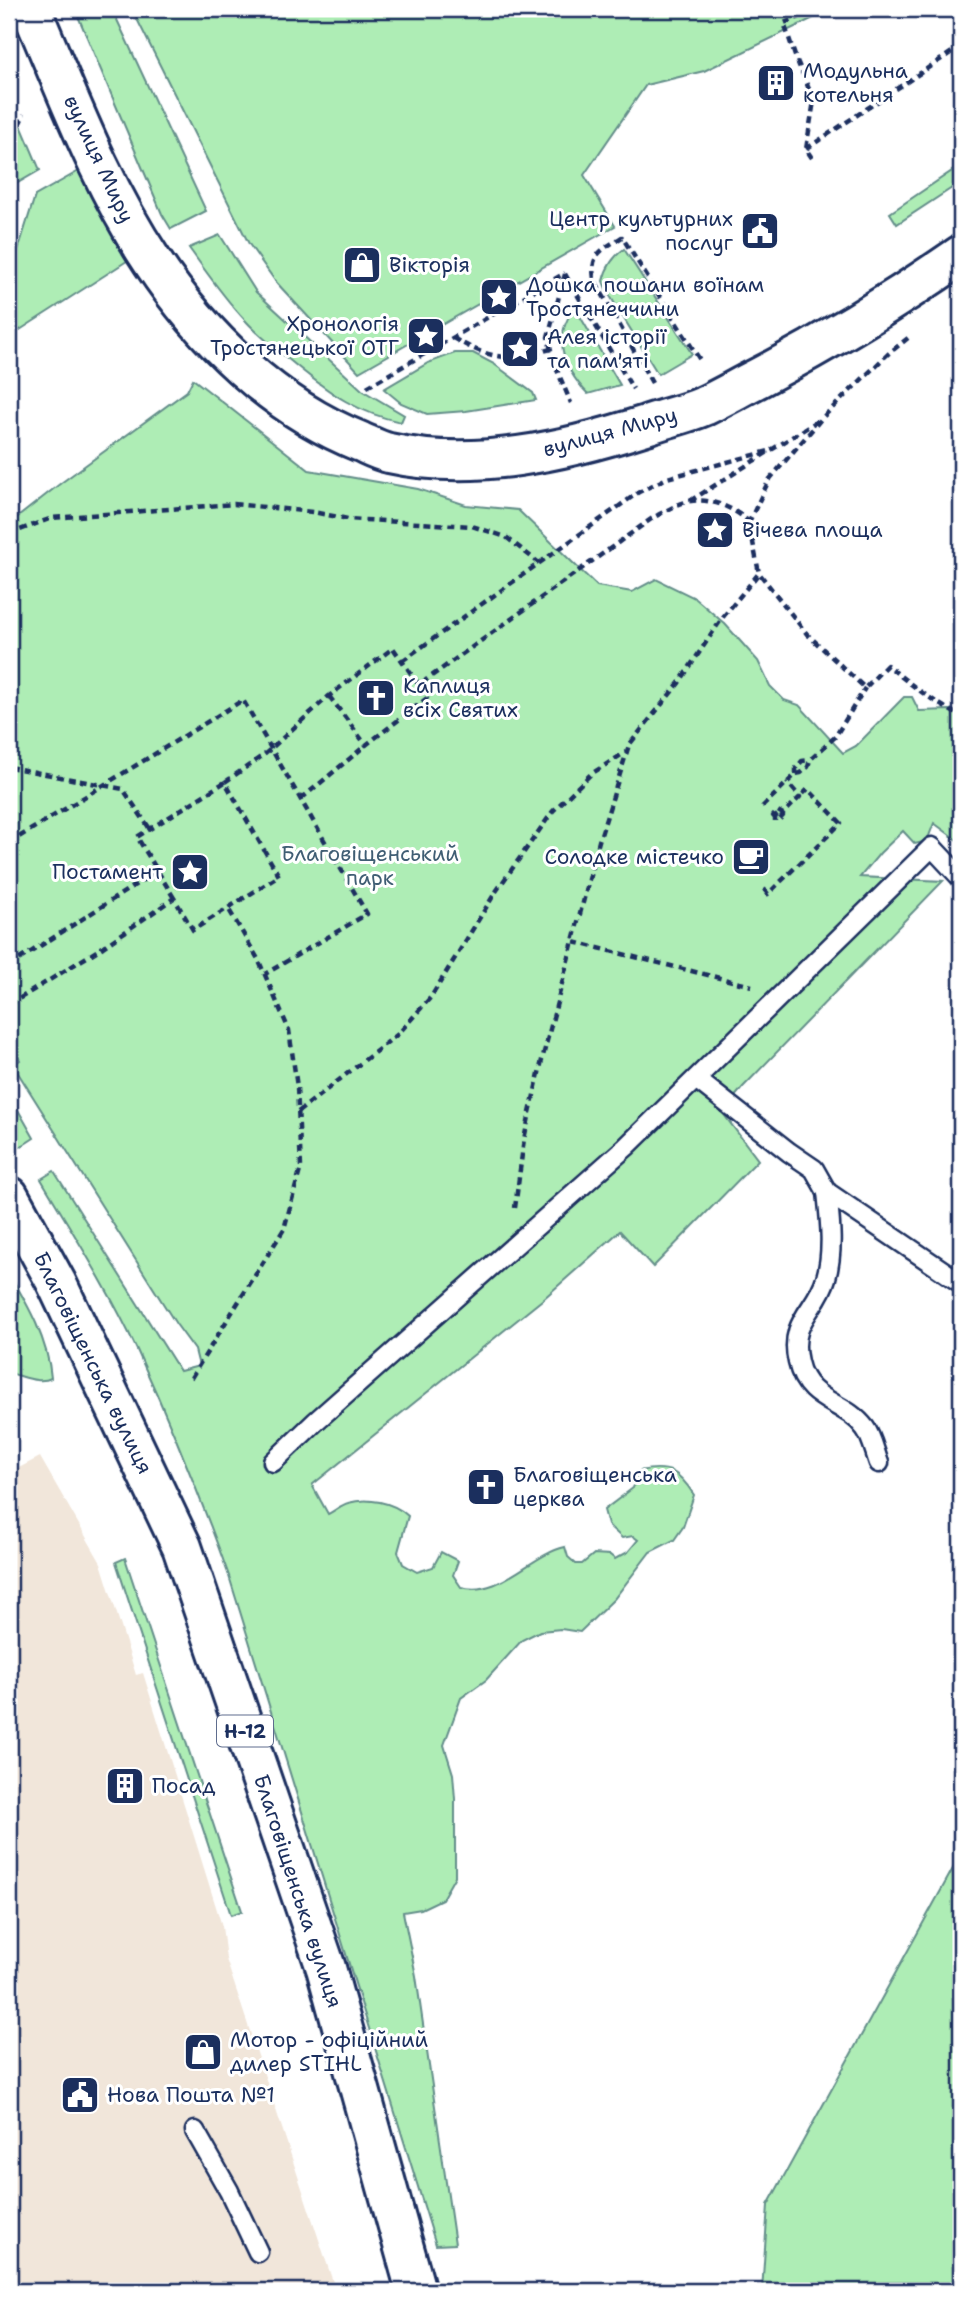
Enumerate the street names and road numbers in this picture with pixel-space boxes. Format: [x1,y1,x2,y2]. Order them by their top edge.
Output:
street label: вулиця Миру [57,91,141,227]
street label: вулиця Миру [540,401,680,463]
street label: Благовіщенська вулиця [27,1247,159,1479]
road number: Н-12 [217,1716,273,1746]
street label: Благовіщенська вулиця [247,1771,349,2011]

